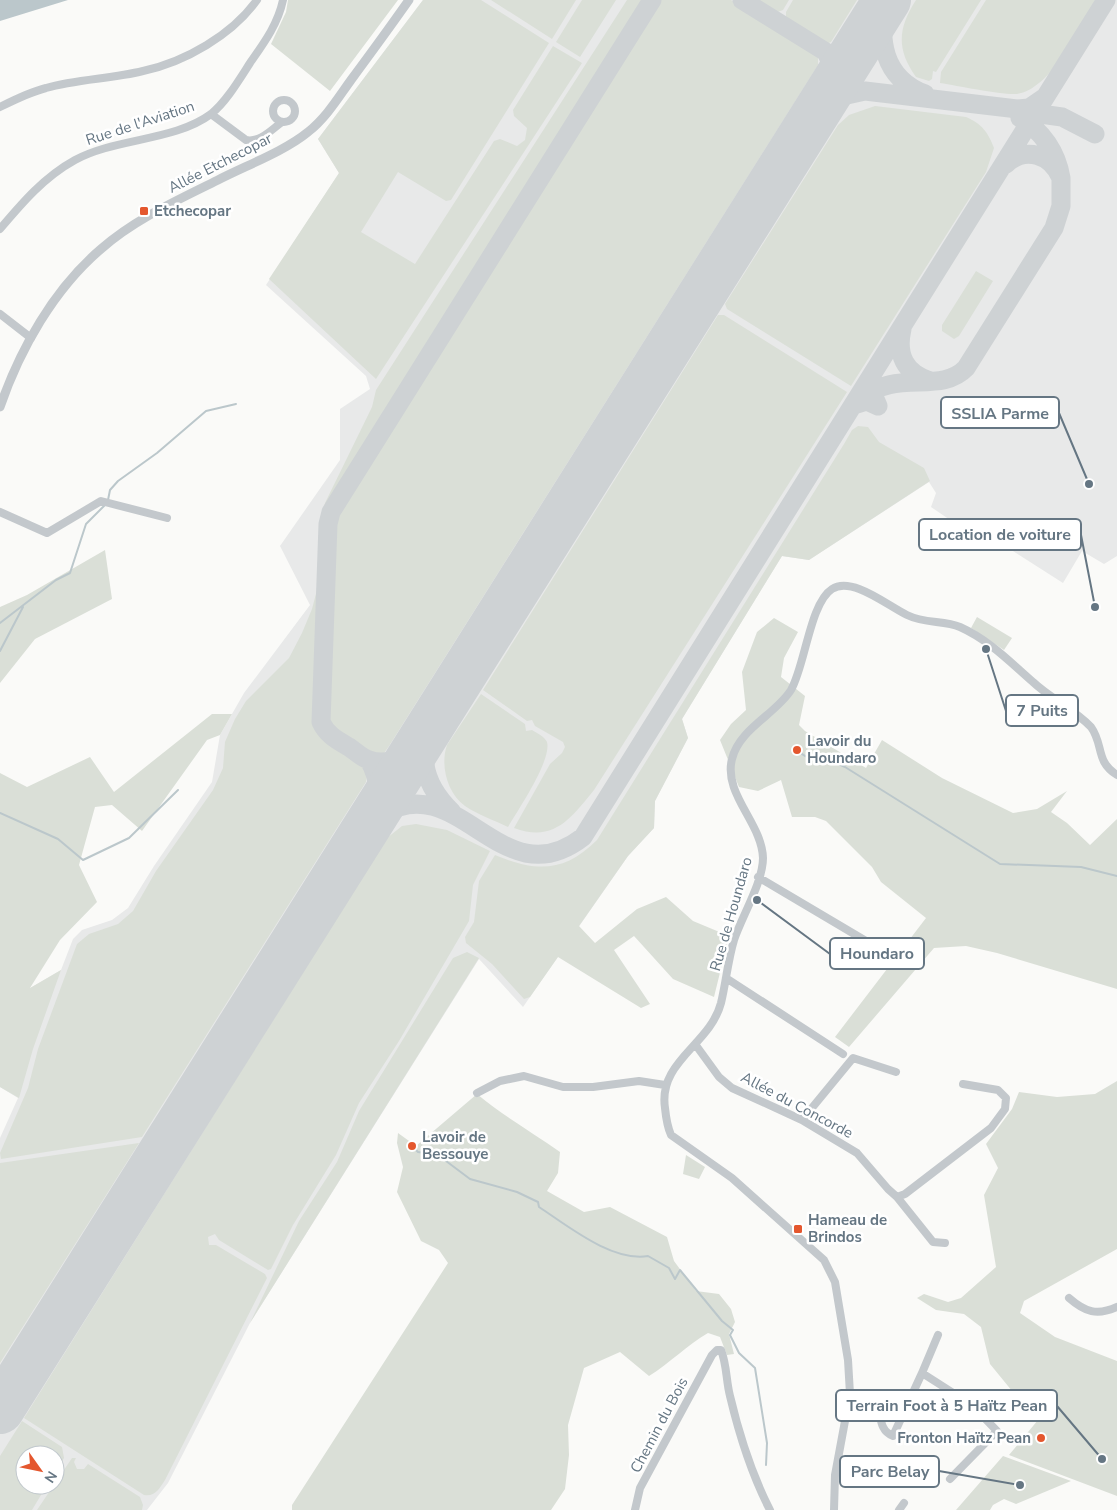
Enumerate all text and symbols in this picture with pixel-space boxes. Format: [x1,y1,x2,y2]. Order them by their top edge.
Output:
street label: Rue de l'Aviation [83,96,197,150]
street label: Allée Etchecopar [165,128,276,198]
place label: Etchecopar [154,201,231,221]
marker: Etchecopar [138,205,150,217]
callout: SSLIA Parme [941,397,1059,428]
text: SSLIA Parme [951,403,1049,425]
callout: Location de voiture [919,519,1081,550]
text: Location de voiture [929,524,1071,546]
callout: 7 Puits [1006,695,1078,726]
text: 7 Puits [1016,700,1068,722]
place label: Lavoir du Houndaro [807,731,877,768]
marker: Lavoir du Houndaro [791,744,803,756]
street label: Rue de Houndaro [705,855,757,973]
callout: Houndaro [830,938,924,969]
text: Houndaro [840,943,914,965]
street label: Allée du Concorde [738,1067,857,1143]
place label: Lavoir de Bessouye [422,1127,488,1164]
marker: Lavoir de Bessouye [406,1140,418,1152]
place label: Hameau de Brindos [808,1210,887,1247]
marker: Hameau de Brindos [792,1223,804,1235]
street label: Chemin du Bois [625,1374,693,1476]
callout: Terrain Foot à 5 Haïtz Pean [836,1390,1057,1421]
text: Terrain Foot à 5 Haïtz Pean [847,1395,1047,1417]
place label: Fronton Haïtz Pean [897,1428,1031,1448]
marker: Fronton Haïtz Pean [1035,1432,1047,1444]
north arrow [15,1445,65,1495]
callout: Parc Belay [840,1456,939,1487]
text: Parc Belay [851,1461,930,1483]
text: N [40,1467,61,1486]

